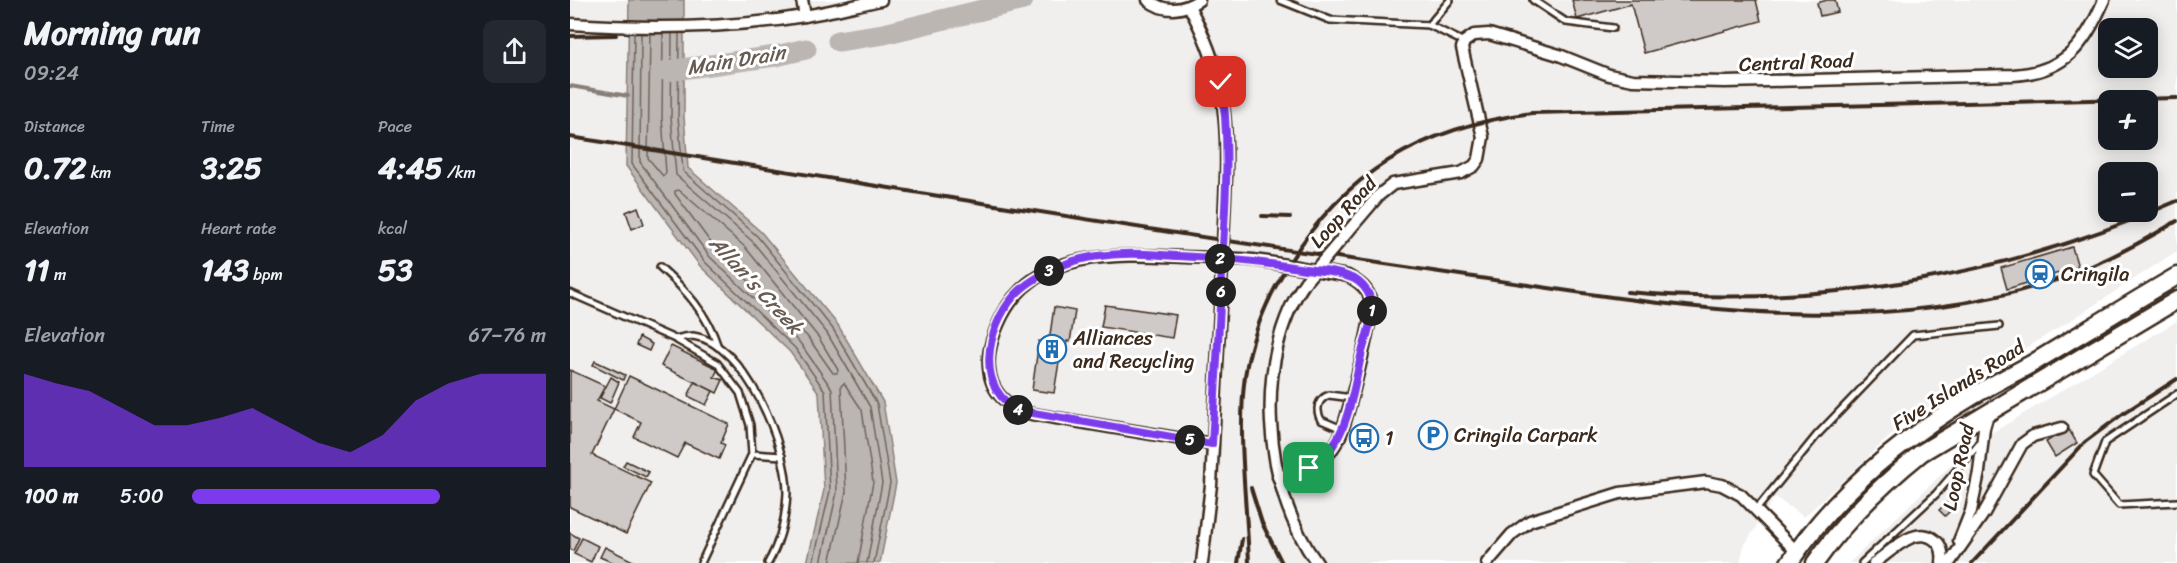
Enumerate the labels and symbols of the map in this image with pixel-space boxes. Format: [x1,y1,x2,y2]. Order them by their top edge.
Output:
water label: Main Drain [684,33,791,87]
street label: Central Road [1738,43,1855,82]
pin [1195,56,1246,107]
street label: Loop Road [1301,167,1387,257]
water label: Allan's Creek [699,226,814,345]
pin: 2 [1205,244,1235,274]
pin: 3 [1034,256,1064,286]
place label: Cringila [2061,257,2129,292]
station icon: Cringila [2024,258,2056,290]
pin: 6 [1206,277,1236,307]
pin: 1 [1357,296,1387,326]
place label: Alliances and Recycling [1072,321,1194,379]
street label: Five Islands Road [1885,330,2033,440]
building icon: Alliances and Recycling [1036,333,1068,365]
pin: 4 [1003,395,1033,425]
place label: Cringila Carpark [1454,418,1598,453]
parking icon: Cringila Carpark [1417,419,1449,451]
street label: Loop Road [1932,419,1985,514]
place label: 1 [1385,421,1394,456]
bus stop icon: 1 [1348,422,1380,454]
pin: 5 [1175,425,1205,455]
pin [1283,442,1334,493]

